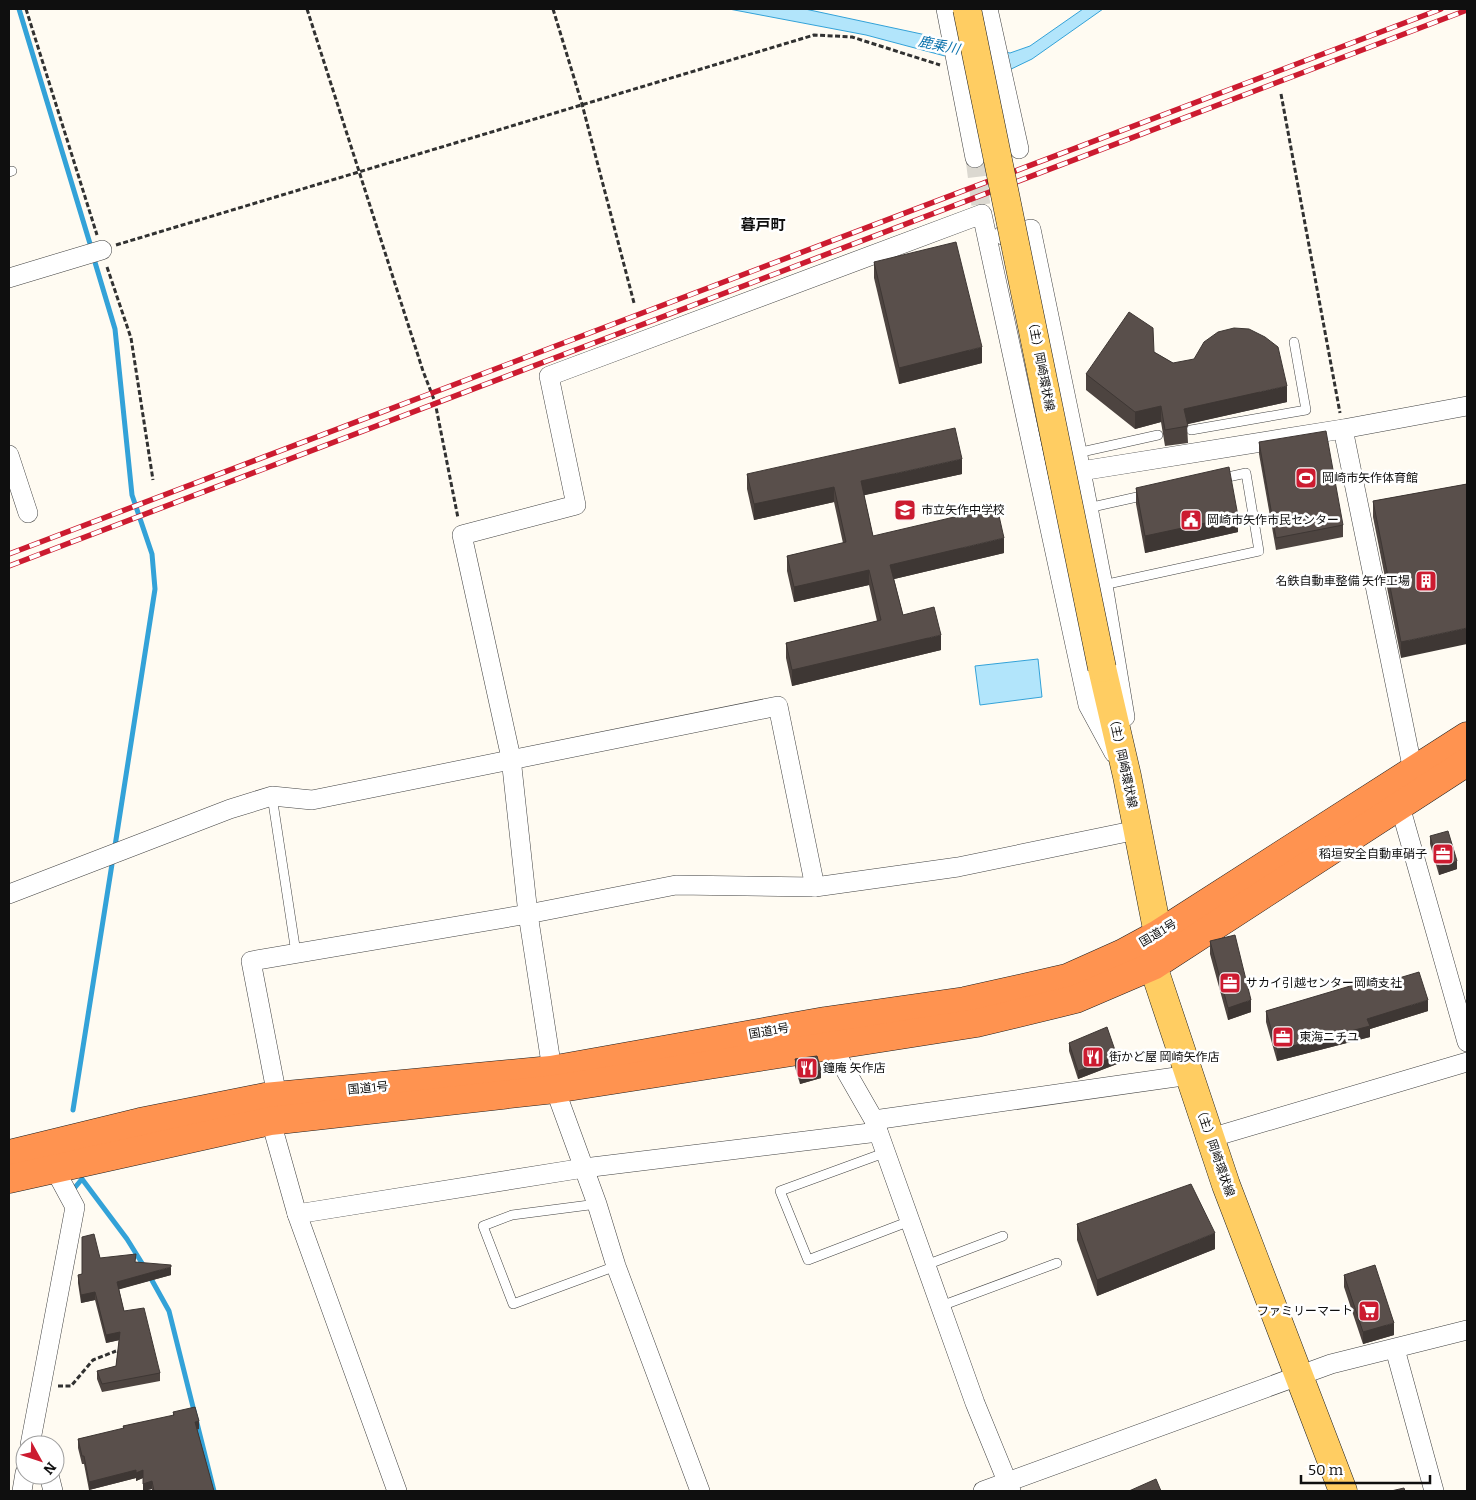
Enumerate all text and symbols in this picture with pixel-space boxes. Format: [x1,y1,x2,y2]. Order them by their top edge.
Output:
water label: 鹿乗川 [917,33,963,59]
district label: 暮戸町 [740,216,786,234]
street label: （主）岡崎環状線 [1025,316,1057,412]
sports icon: 岡崎市矢作体育館 [1294,466,1318,490]
place label: 岡崎市矢作体育館 [1322,471,1418,485]
school or university icon: 市立矢作中学校 [893,498,917,522]
place label: 市立矢作中学校 [921,503,1005,517]
public building icon: 岡崎市矢作市民センター [1179,508,1203,532]
place label: 岡崎市矢作市民センター [1207,513,1339,527]
building icon: 名鉄自動車整備 矢作工場 [1414,569,1438,593]
place label: 名鉄自動車整備 矢作工場 [1276,574,1410,588]
street label: （主）岡崎環状線 [1106,713,1140,809]
office icon: 稻垣安全自動車硝子 [1431,842,1455,866]
place label: 稻垣安全自動車硝子 [1319,847,1427,861]
street label: 国道1号 [1137,916,1179,950]
office icon: サカイ引越センター岡崎支社 [1218,971,1242,995]
place label: サカイ引越センター岡崎支社 [1246,976,1402,990]
street label: 国道1号 [748,1021,790,1041]
office icon: 東海ニチユ [1271,1025,1295,1049]
place label: 東海ニチユ [1299,1030,1359,1044]
restaurant icon: 街かど屋 岡崎矢作店 [1081,1045,1105,1069]
place label: 街かど屋 岡崎矢作店 [1109,1050,1219,1064]
restaurant icon: 鐘庵 矢作店 [795,1056,819,1080]
place label: 鐘庵 矢作店 [823,1061,885,1075]
street label: 国道1号 [347,1079,389,1097]
street label: （主）岡崎環状線 [1193,1103,1237,1199]
supermarket icon: ファミリーマート [1357,1299,1381,1323]
place label: ファミリーマート [1257,1304,1353,1318]
north arrow [15,1435,65,1485]
scale bar [1301,1452,1430,1484]
text: N [39,1458,60,1478]
text: 50 m [1308,1461,1344,1479]

